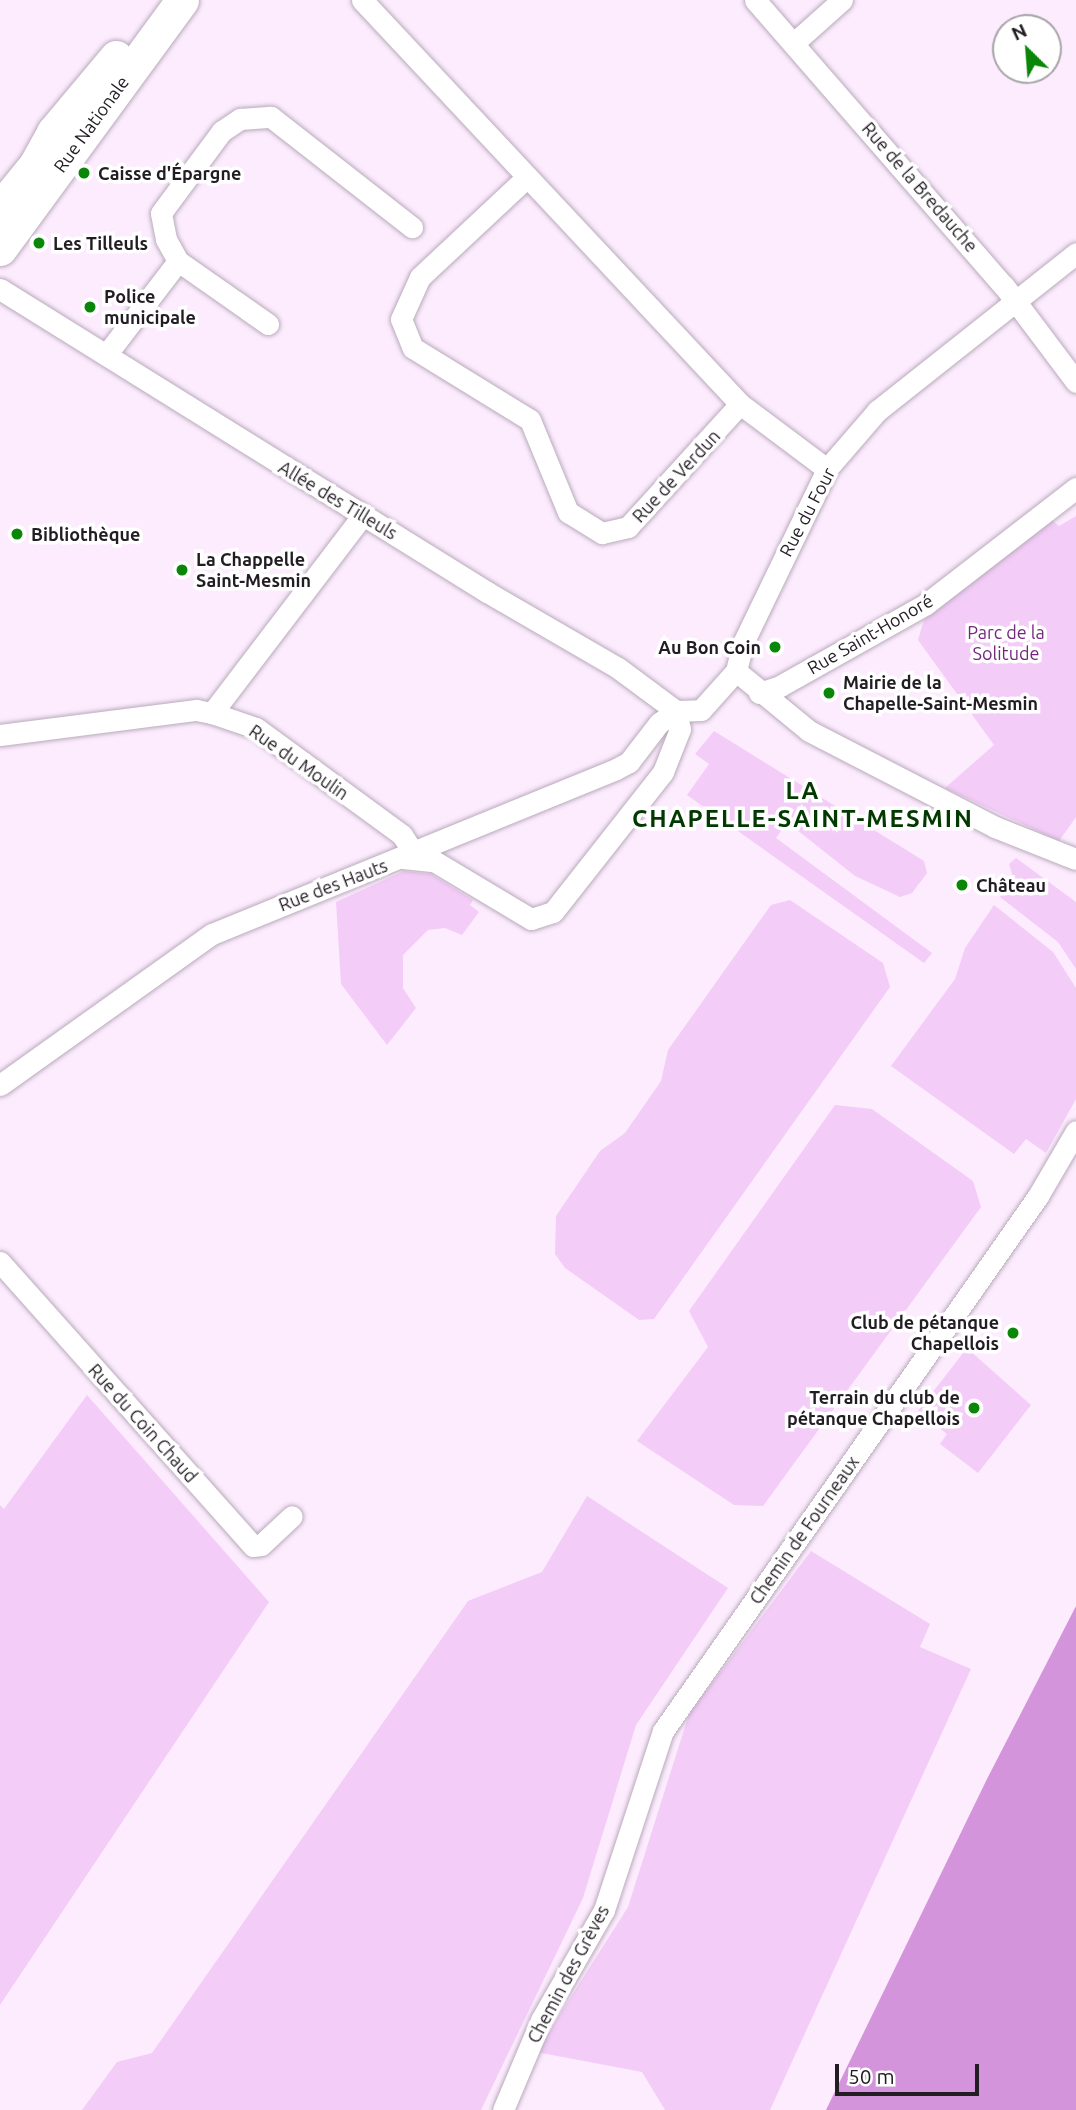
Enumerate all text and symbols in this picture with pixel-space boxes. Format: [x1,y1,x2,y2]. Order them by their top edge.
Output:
north arrow [992,14,1062,84]
text: N [1008,19,1030,45]
street label: Rue Nationale [49,72,133,176]
street label: Rue de la Bredauche [858,118,982,256]
place label: Caisse d'Épargne [98,162,241,184]
marker: Caisse d'Épargne [76,165,92,181]
place label: Les Tilleuls [53,232,148,254]
marker: Les Tilleuls [31,235,47,251]
place label: Police municipale [104,286,196,328]
marker: Police municipale [82,299,98,315]
street label: Rue de Verdun [628,425,724,527]
street label: Allée des Tilleuls [275,456,401,544]
street label: Rue du Four [775,464,839,560]
place label: Bibliothèque [31,523,140,545]
marker: Bibliothèque [9,526,25,542]
place label: La Chappelle Saint-Mesmin [196,549,311,592]
marker: La Chappelle Saint-Mesmin [174,562,190,578]
street label: Rue Saint-Honoré [803,589,937,679]
park label: Parc de la Solitude [967,622,1045,664]
place label: Au Bon Coin [658,636,761,658]
marker: Au Bon Coin [767,639,783,655]
place label: Mairie de la Chapelle-Saint-Mesmin [843,672,1038,714]
marker: Mairie de la Chapelle-Saint-Mesmin [821,685,837,701]
street label: Rue du Moulin [245,720,353,804]
district label: LA CHAPELLE-SAINT-MESMIN [635,777,971,833]
street label: Rue des Hauts [275,854,391,916]
place label: Château [976,874,1046,896]
marker: Château [954,877,970,893]
place label: Club de pétanque Chapellois [850,1312,999,1354]
marker: Club de pétanque Chapellois [1005,1325,1021,1341]
street label: Rue du Coin Chaud [84,1359,202,1487]
place label: Terrain du club de pétanque Chapellois [787,1387,960,1430]
marker: Terrain du club de pétanque Chapellois [966,1400,982,1416]
street label: Chemin de Fourneaux [745,1452,863,1608]
street label: Chemin des Grèves [523,1901,613,2047]
scale bar [838,2050,982,2094]
text: 50 m [848,2064,895,2088]

